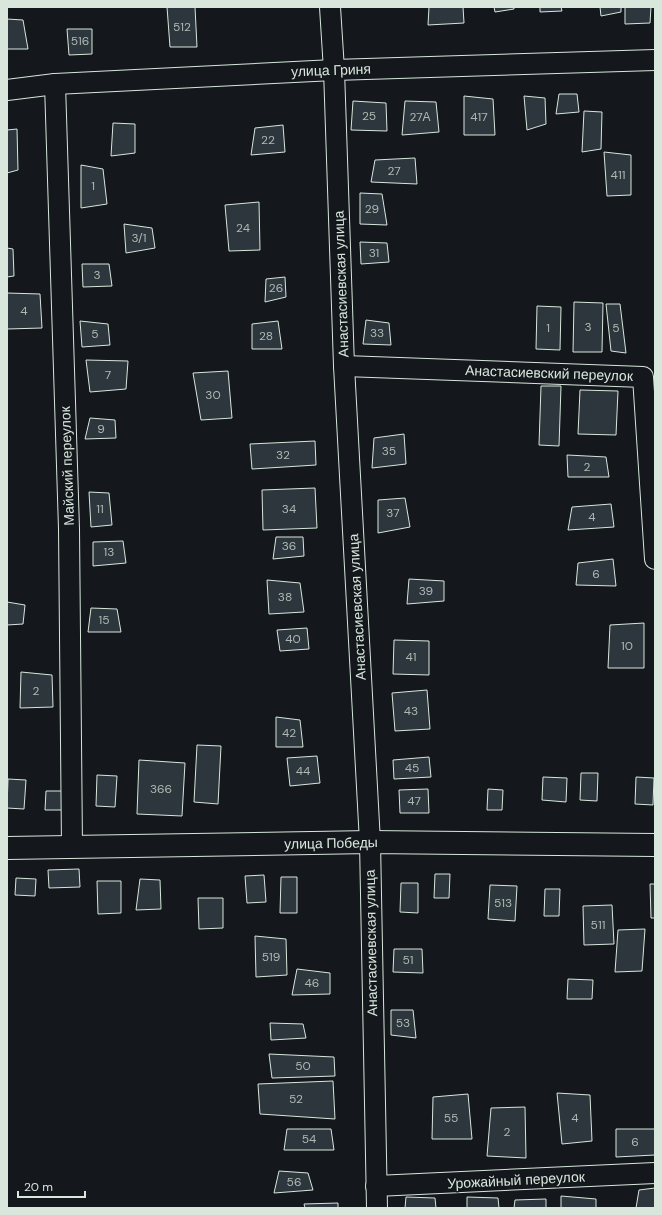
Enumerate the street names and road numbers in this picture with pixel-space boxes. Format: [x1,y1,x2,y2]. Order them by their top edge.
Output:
street label: улица Гриня [291,60,371,80]
street label: Анастасиевская улица [329,210,353,358]
street label: Анастасиевский переулок [465,361,634,385]
street label: Майский переулок [56,405,78,526]
street label: Анастасиевская улица [344,533,370,681]
street label: улица Победы [284,833,378,853]
street label: Анастасиевская улица [361,869,381,1017]
street label: Урожайный переулок [447,1167,586,1193]

